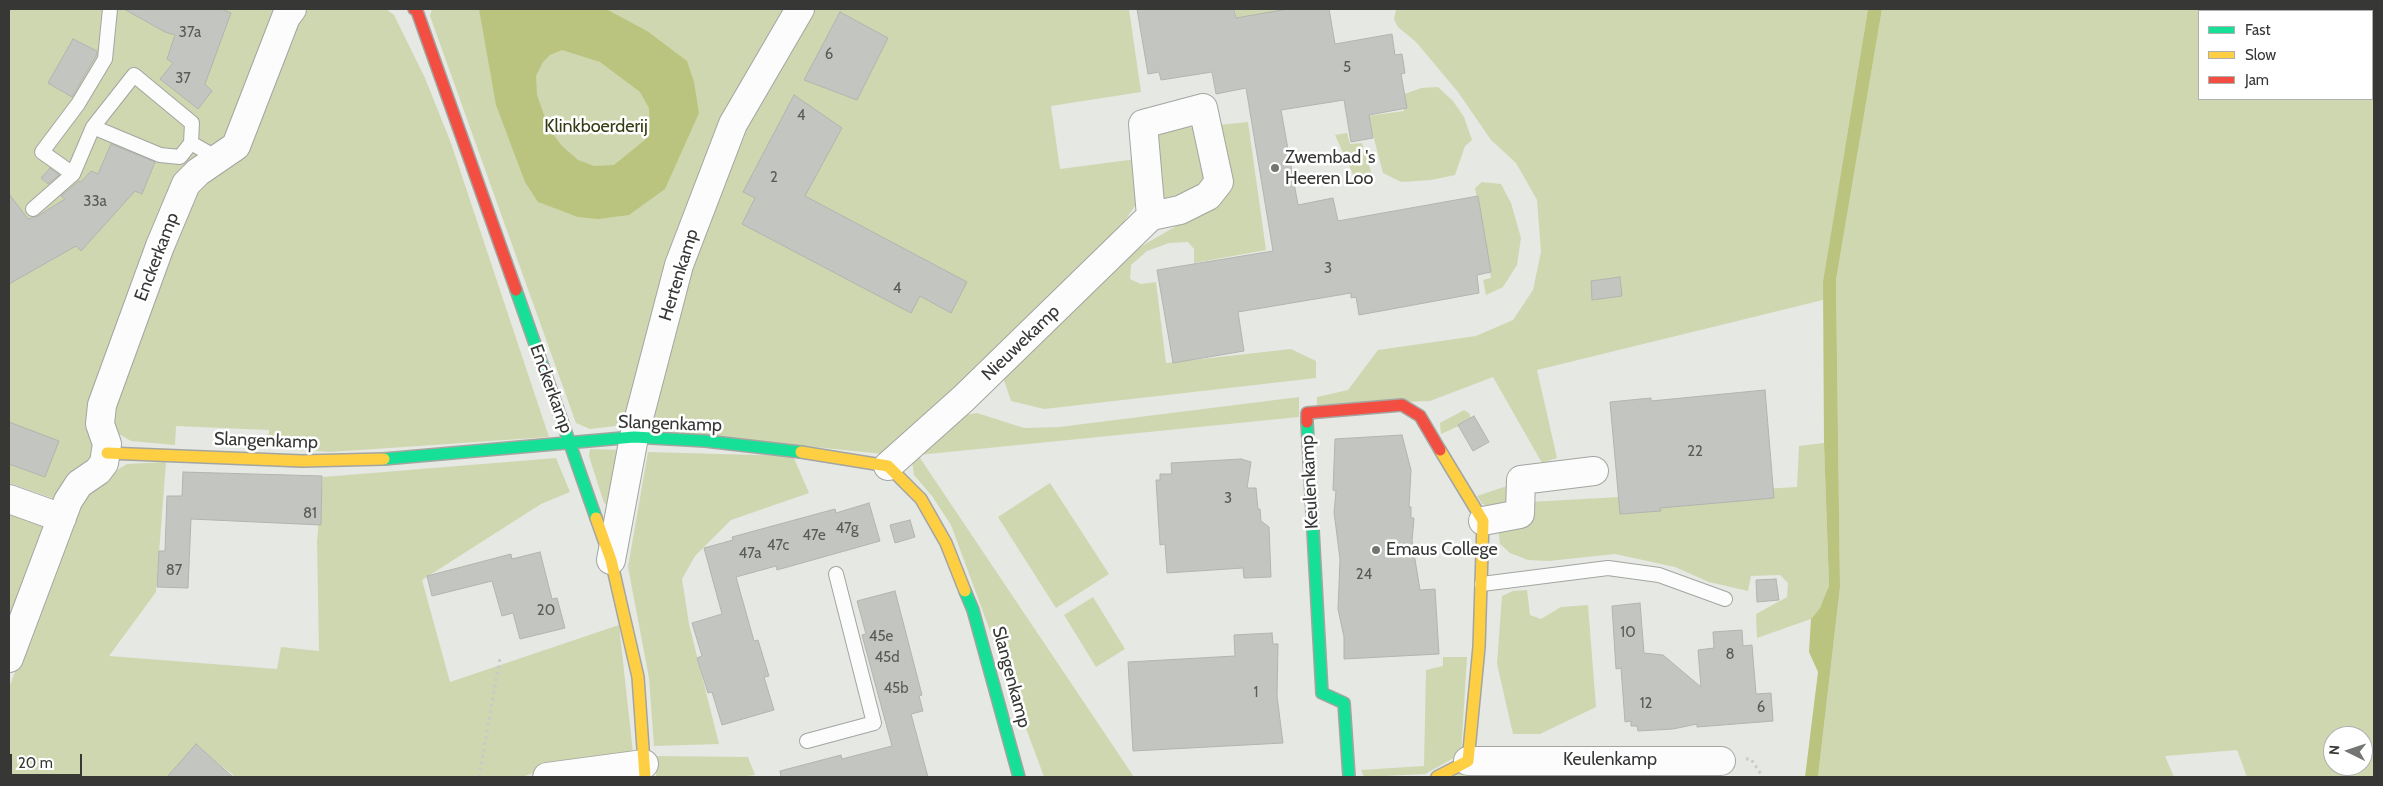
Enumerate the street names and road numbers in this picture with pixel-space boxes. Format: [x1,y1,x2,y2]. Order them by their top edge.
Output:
street label: Enckerkamp [130,210,184,304]
street label: Hertenkamp [655,226,703,324]
street label: Nieuwekamp [978,301,1064,385]
street label: Enckerkamp [525,342,577,436]
street label: Slangenkamp [618,411,722,437]
street label: Slangenkamp [214,428,318,454]
street label: Keulenkamp [1297,434,1323,530]
street label: Slangenkamp [987,624,1035,730]
street label: Keulenkamp [1563,749,1657,771]

